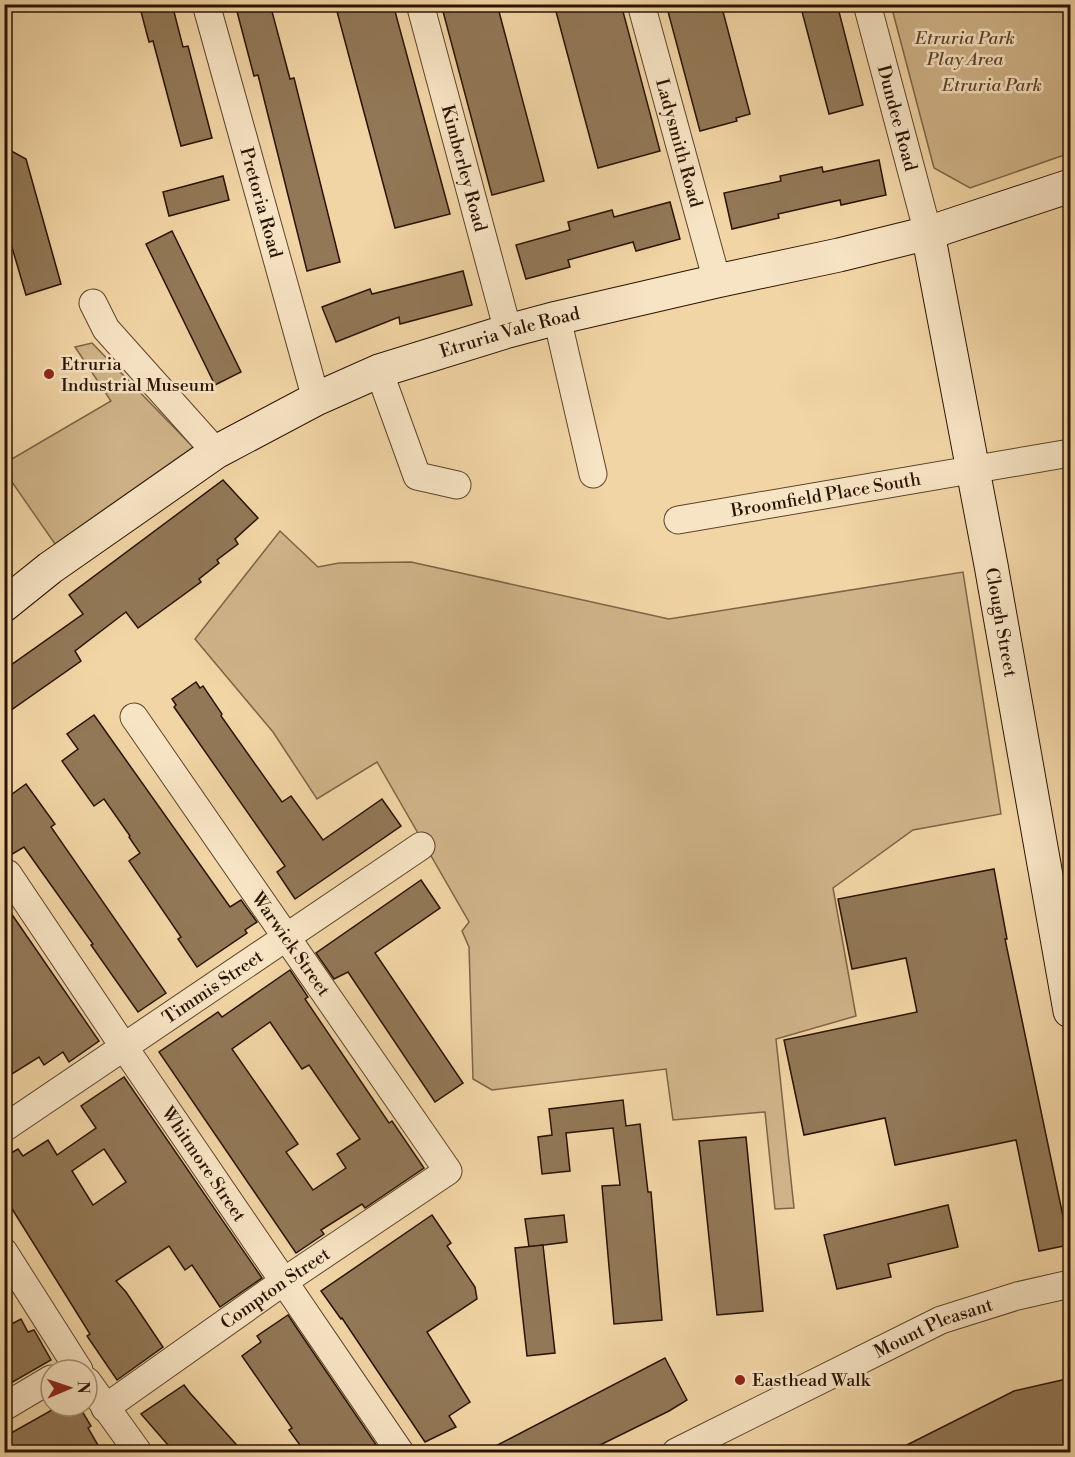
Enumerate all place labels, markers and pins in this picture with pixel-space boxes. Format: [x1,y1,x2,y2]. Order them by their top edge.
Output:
place label: Etruria Industrial Museum [61,353,215,397]
marker: Etruria Industrial Museum [42,367,56,381]
place label: Easthead Walk [752,1369,872,1392]
marker: Easthead Walk [733,1373,747,1387]

